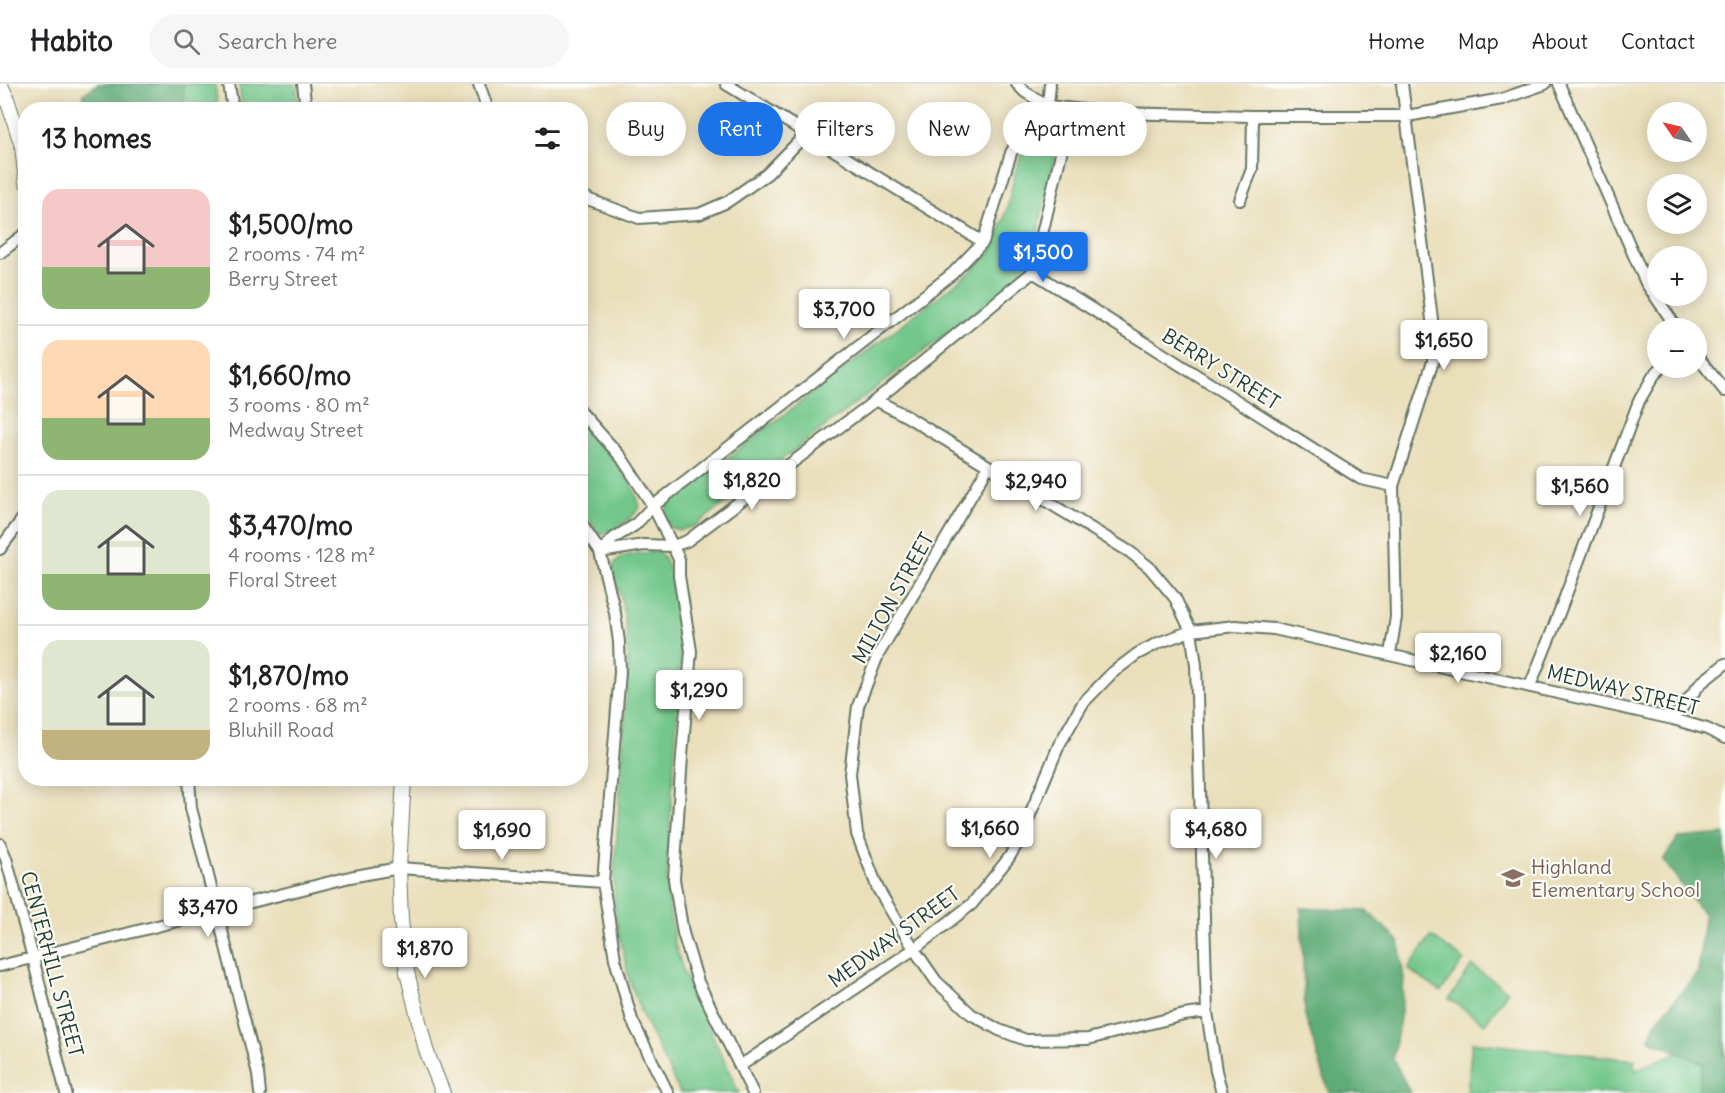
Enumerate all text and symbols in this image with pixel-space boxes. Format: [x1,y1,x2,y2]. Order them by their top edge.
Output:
search box [149,14,569,68]
text: Habito [30,23,113,59]
icon: search [170,25,203,58]
text: Search here [218,27,337,55]
text: Home [1368,28,1425,55]
text: Map [1458,28,1499,55]
text: About [1532,28,1588,55]
text: Contact [1621,28,1695,55]
chip: Buy [606,102,686,156]
chip: Rent [698,102,783,156]
chip: Filters [795,102,895,156]
chip: New [907,102,991,156]
chip: Apartment [1003,102,1147,156]
north arrow [1647,102,1707,162]
map controls [1647,102,1707,378]
text: 13 homes [42,122,152,155]
icon: filters [531,122,564,155]
button: layers [1647,174,1707,234]
text: $1,500/mo [228,208,353,241]
icon: home [90,213,162,285]
pin: $1,500 [994,232,1092,283]
text: $1,500 [1013,239,1073,264]
text: 2 rooms · 74 m² [228,241,365,266]
button: + [1647,246,1707,306]
text: Berry Street [228,266,338,291]
pin: $3,700 [795,289,893,340]
text: $3,700 [813,296,875,321]
button: − [1647,318,1707,378]
pin: $1,650 [1395,320,1493,371]
street label: BERRY STREET [1158,322,1285,415]
text: $1,650 [1414,327,1474,352]
text: $1,660/mo [228,359,351,392]
icon: home [90,364,162,436]
text: 3 rooms · 80 m² [228,392,370,417]
text: Medway Street [228,417,363,442]
pin: $1,820 [703,460,801,511]
pin: $2,940 [987,461,1085,512]
pin: $1,560 [1531,466,1629,517]
text: $1,820 [723,467,781,492]
text: $2,940 [1005,468,1067,493]
text: $1,560 [1550,473,1610,498]
text: $3,470/mo [228,509,353,542]
icon: home [90,514,162,586]
street label: MILTON STREET [846,528,939,668]
text: 4 rooms · 128 m² [228,542,376,567]
text: Floral Street [228,567,337,592]
pin: $2,160 [1409,633,1507,684]
text: $2,160 [1429,640,1487,665]
text: $1,870/mo [228,659,349,692]
street label: MEDWAY STREET [1545,659,1702,720]
icon: home [90,664,162,736]
pin: $1,290 [650,670,748,721]
text: $1,290 [670,677,728,702]
text: 2 rooms · 68 m² [228,692,368,717]
text: Bluhill Road [228,717,334,742]
pin: $1,660 [941,808,1039,859]
pin: $4,680 [1167,809,1265,860]
pin: $1,690 [453,810,551,861]
text: $1,660 [960,815,1020,840]
text: $4,680 [1184,816,1248,841]
text: $1,690 [472,817,532,842]
place label: Highland Elementary School [1531,854,1700,902]
school or university icon: Highland Elementary School [1500,865,1526,891]
street label: CENTERHILL STREET [16,868,89,1059]
street label: MEDWAY STREET [823,881,964,992]
pin: $3,470 [159,887,257,938]
text: $3,470 [178,894,238,919]
pin: $1,870 [376,928,474,979]
text: $1,870 [396,935,454,960]

